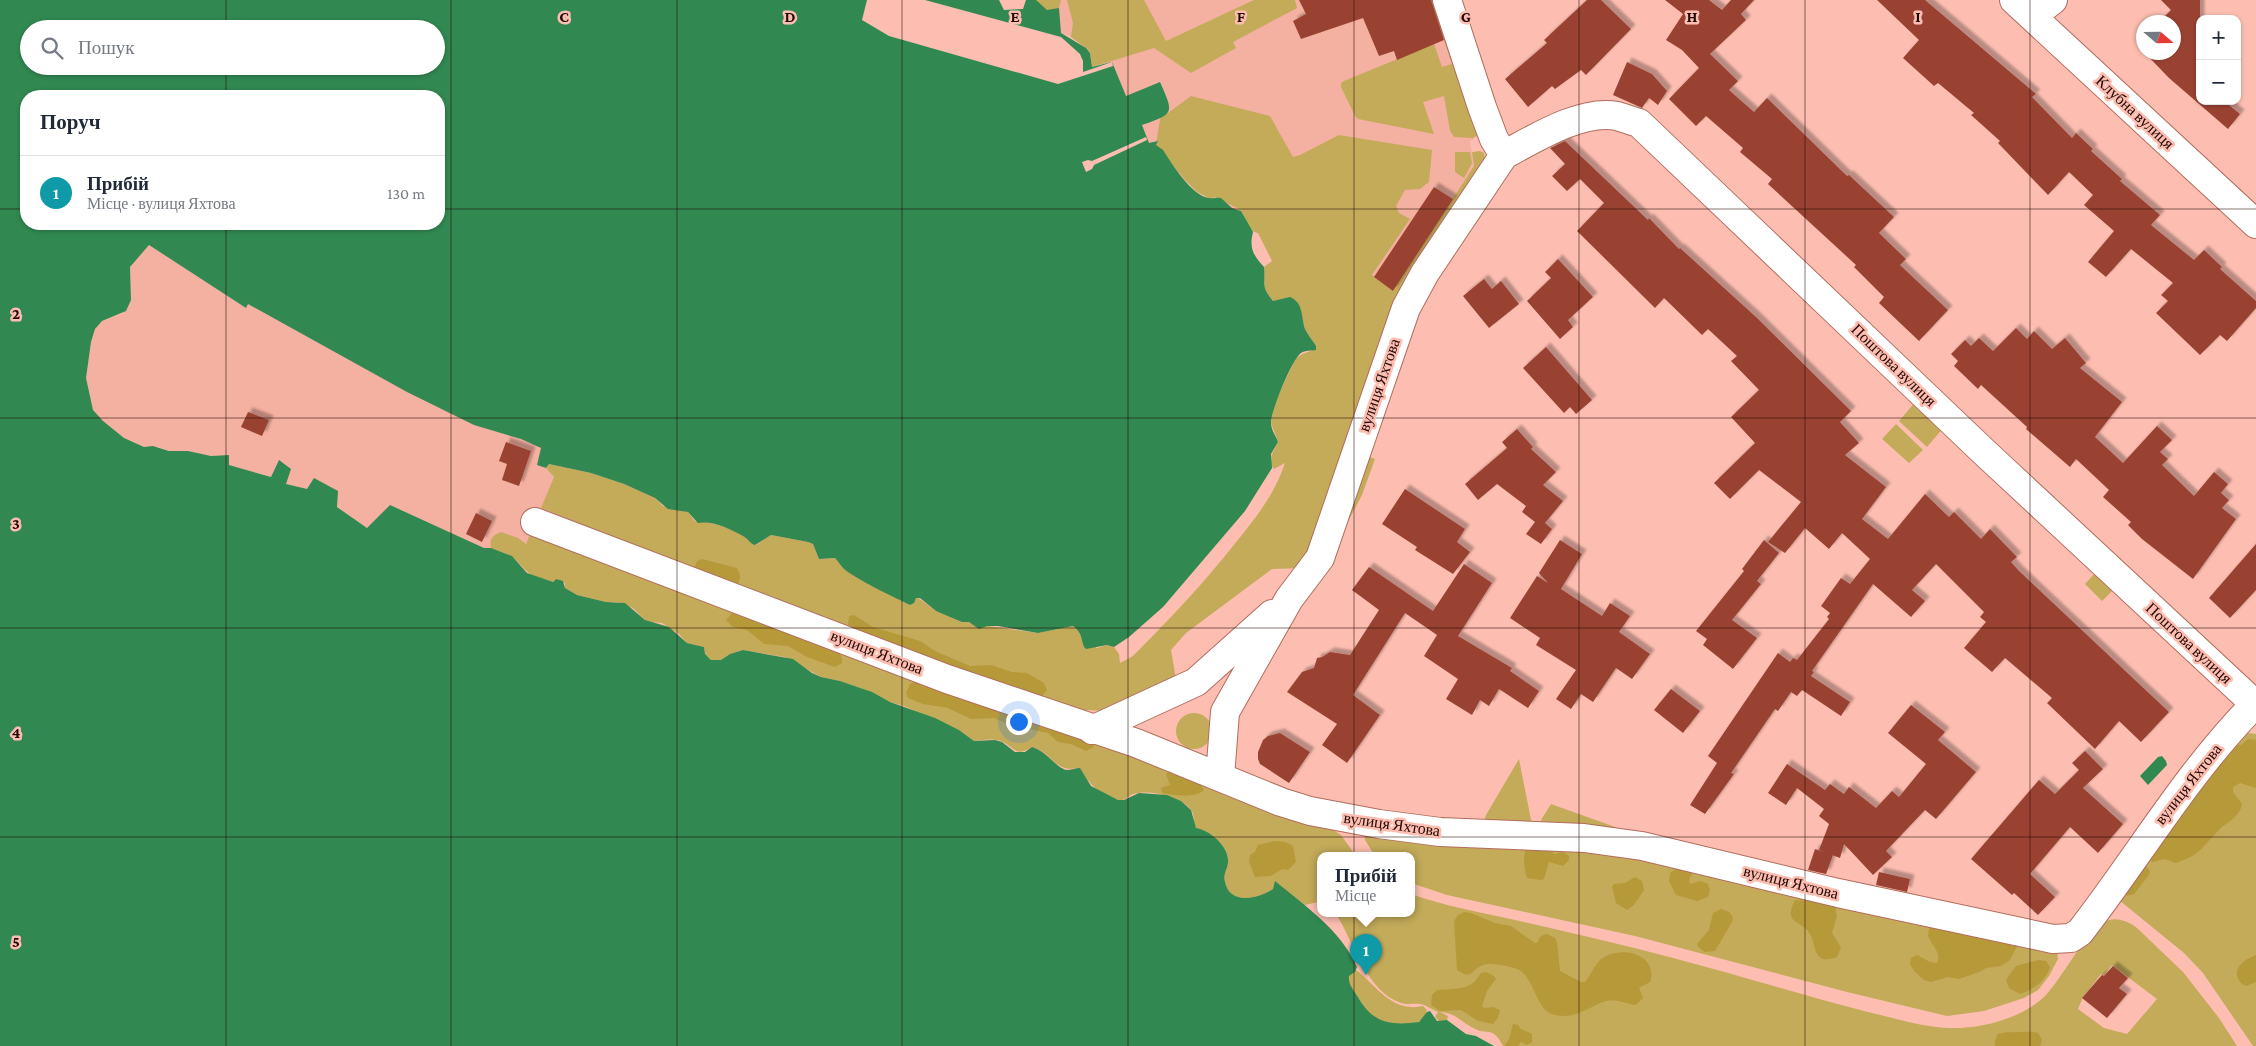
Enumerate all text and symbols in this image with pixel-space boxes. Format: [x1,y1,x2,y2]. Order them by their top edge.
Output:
text: C [559,8,569,25]
text: D [784,8,796,25]
text: E [1010,8,1020,25]
text: F [1237,8,1246,25]
text: G [1461,8,1471,25]
text: H [1687,8,1698,25]
text: I [1915,8,1921,25]
north arrow [2136,15,2181,60]
map controls [2196,15,2241,105]
button: + [2196,15,2241,60]
search box [20,20,445,75]
icon: search [38,34,66,62]
text: Пошук [78,37,135,58]
button: − [2196,60,2241,105]
street label: Клубна вулиця [2092,72,2178,153]
text: Поруч [40,110,101,134]
text: Прибій [87,173,149,194]
text: 1 [53,185,59,202]
text: 130 m [387,185,425,202]
text: Місце · вулиця Яхтова [87,195,236,212]
text: 2 [12,305,20,322]
street label: Поштова вулиця [1848,320,1940,411]
street label: вулиця Яхтова [1355,336,1404,434]
text: 3 [12,515,20,532]
street label: Поштова вулиця [2142,599,2236,688]
street label: вулиця Яхтова [828,627,925,678]
your location [1006,709,1032,735]
text: 4 [12,724,21,741]
street label: вулиця Яхтова [2151,740,2225,828]
street label: вулиця Яхтова [1343,809,1441,840]
popup [1317,852,1415,917]
street label: вулиця Яхтова [1742,862,1840,903]
text: Прибій [1335,865,1397,886]
text: Місце [1335,887,1376,904]
text: 5 [12,933,20,950]
pin: 1 [1350,934,1382,975]

